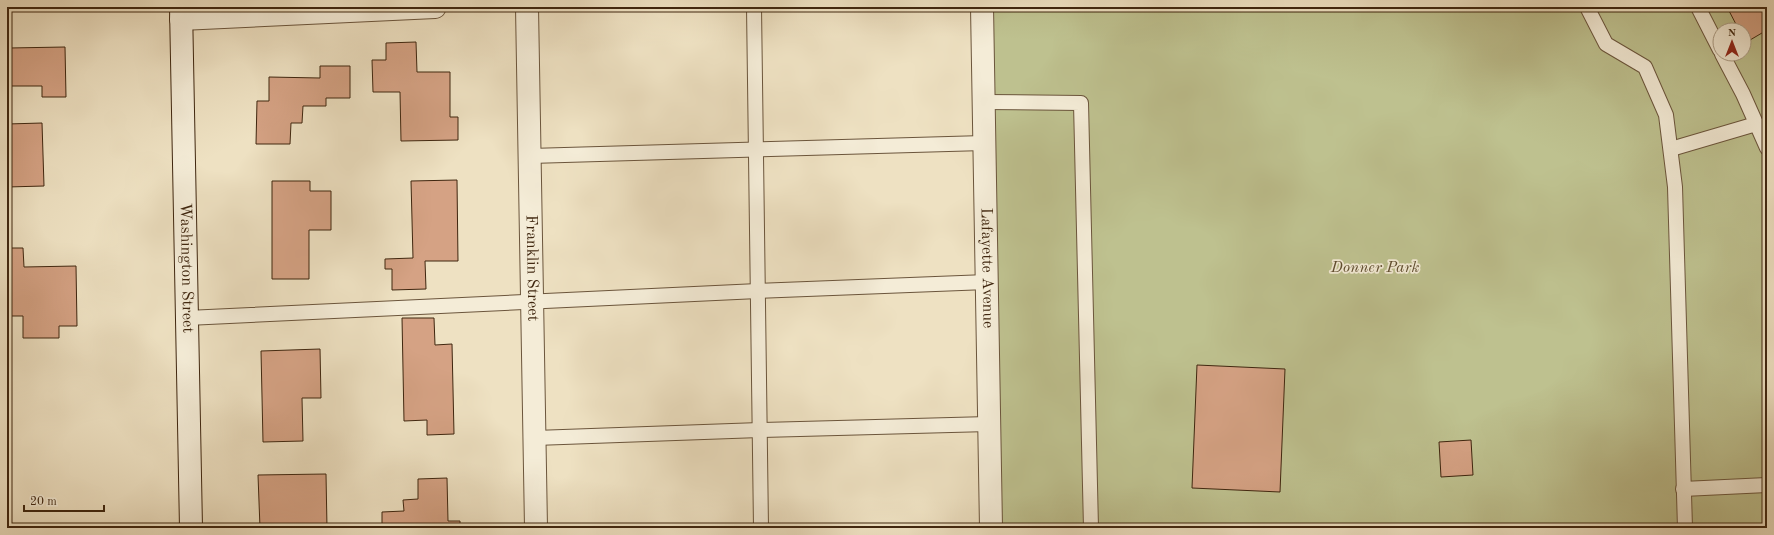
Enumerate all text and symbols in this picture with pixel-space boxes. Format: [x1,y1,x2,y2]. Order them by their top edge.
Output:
north arrow [1712,22,1752,62]
text: N [1728,28,1737,39]
street label: Washington Street [177,203,195,334]
street label: Lafayette Avenue [977,208,996,328]
street label: Franklin Street [523,215,540,322]
park label: Donner Park [1330,260,1419,276]
scale bar [24,487,104,513]
text: 20 m [30,496,57,508]

